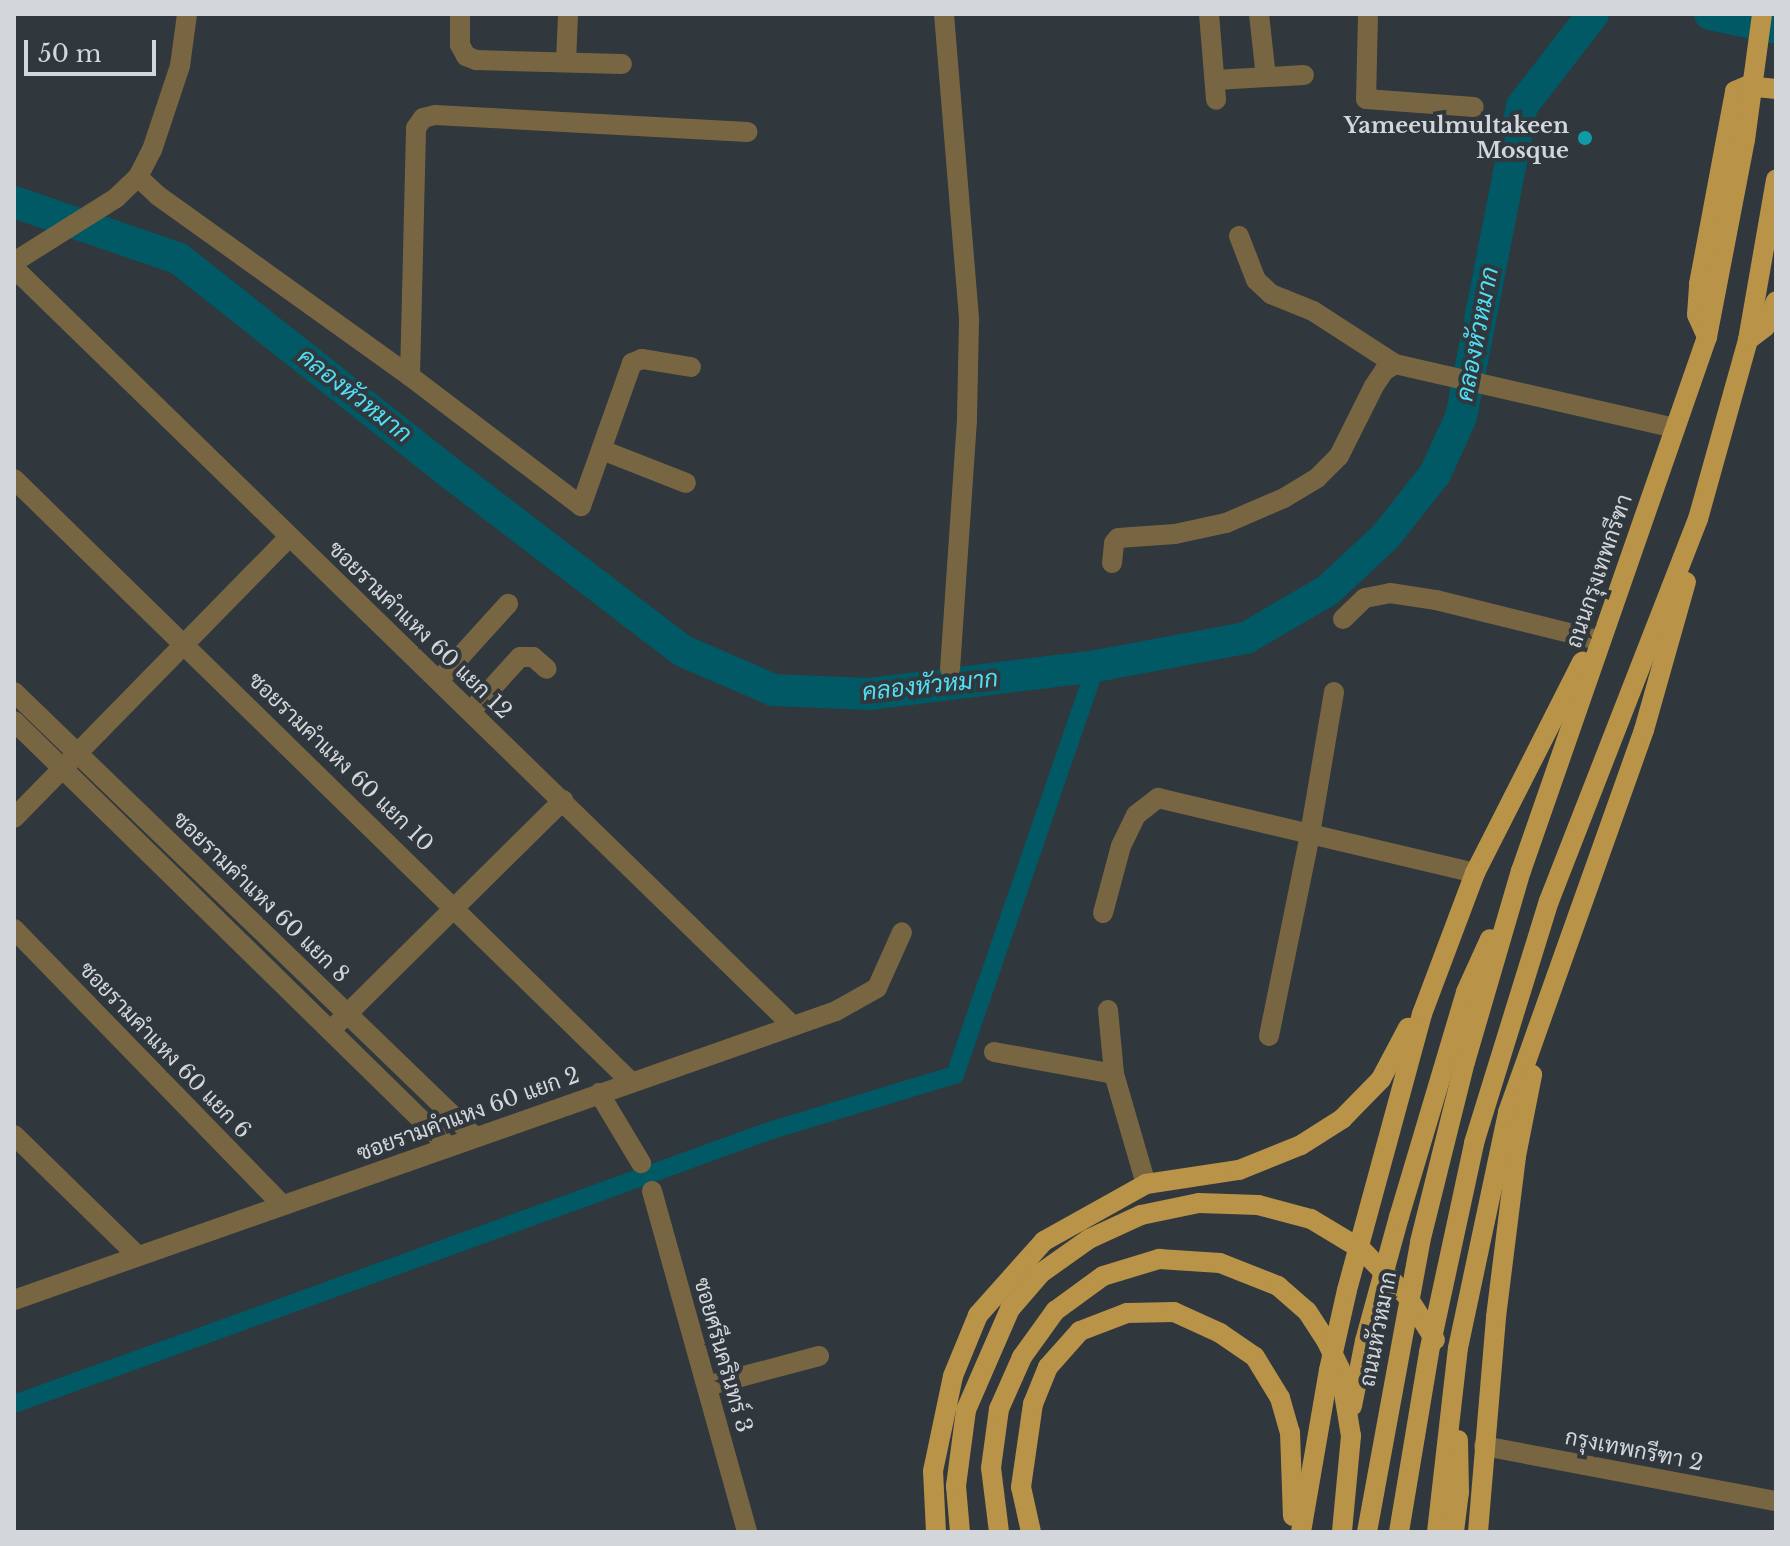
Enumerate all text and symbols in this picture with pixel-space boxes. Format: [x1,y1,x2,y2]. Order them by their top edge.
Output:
scale bar [28,24,160,74]
text: 50 m [38,39,101,68]
place label: Yameeulmultakeen Mosque [1344,112,1569,164]
marker: Yameeulmultakeen Mosque [1576,129,1594,147]
water label: คลองหัวหมาก [1450,264,1504,404]
water label: คลองหัวหมาก [292,342,418,448]
street label: ถนนกรุงเทพกรีฑา [1560,491,1638,651]
street label: ซอยรามคำแหง 60 แยก 12 [323,536,517,724]
water label: คลองหัวหมาก [861,664,999,706]
street label: ซอยรามคำแหง 60 แยก 10 [243,667,439,857]
street label: ซอยรามคำแหง 60 แยก 8 [167,806,355,988]
street label: ซอยรามคำแหง 60 แยก 6 [74,956,256,1144]
street label: ซอยรามคำแหง 60 แยก 2 [353,1061,583,1167]
street label: ถนนหัวหมาก [1354,1269,1402,1389]
street label: ซอยศรีนครินทร์ 3 [688,1275,758,1435]
street label: กรุงเทพกรีฑา 2 [1563,1424,1705,1476]

